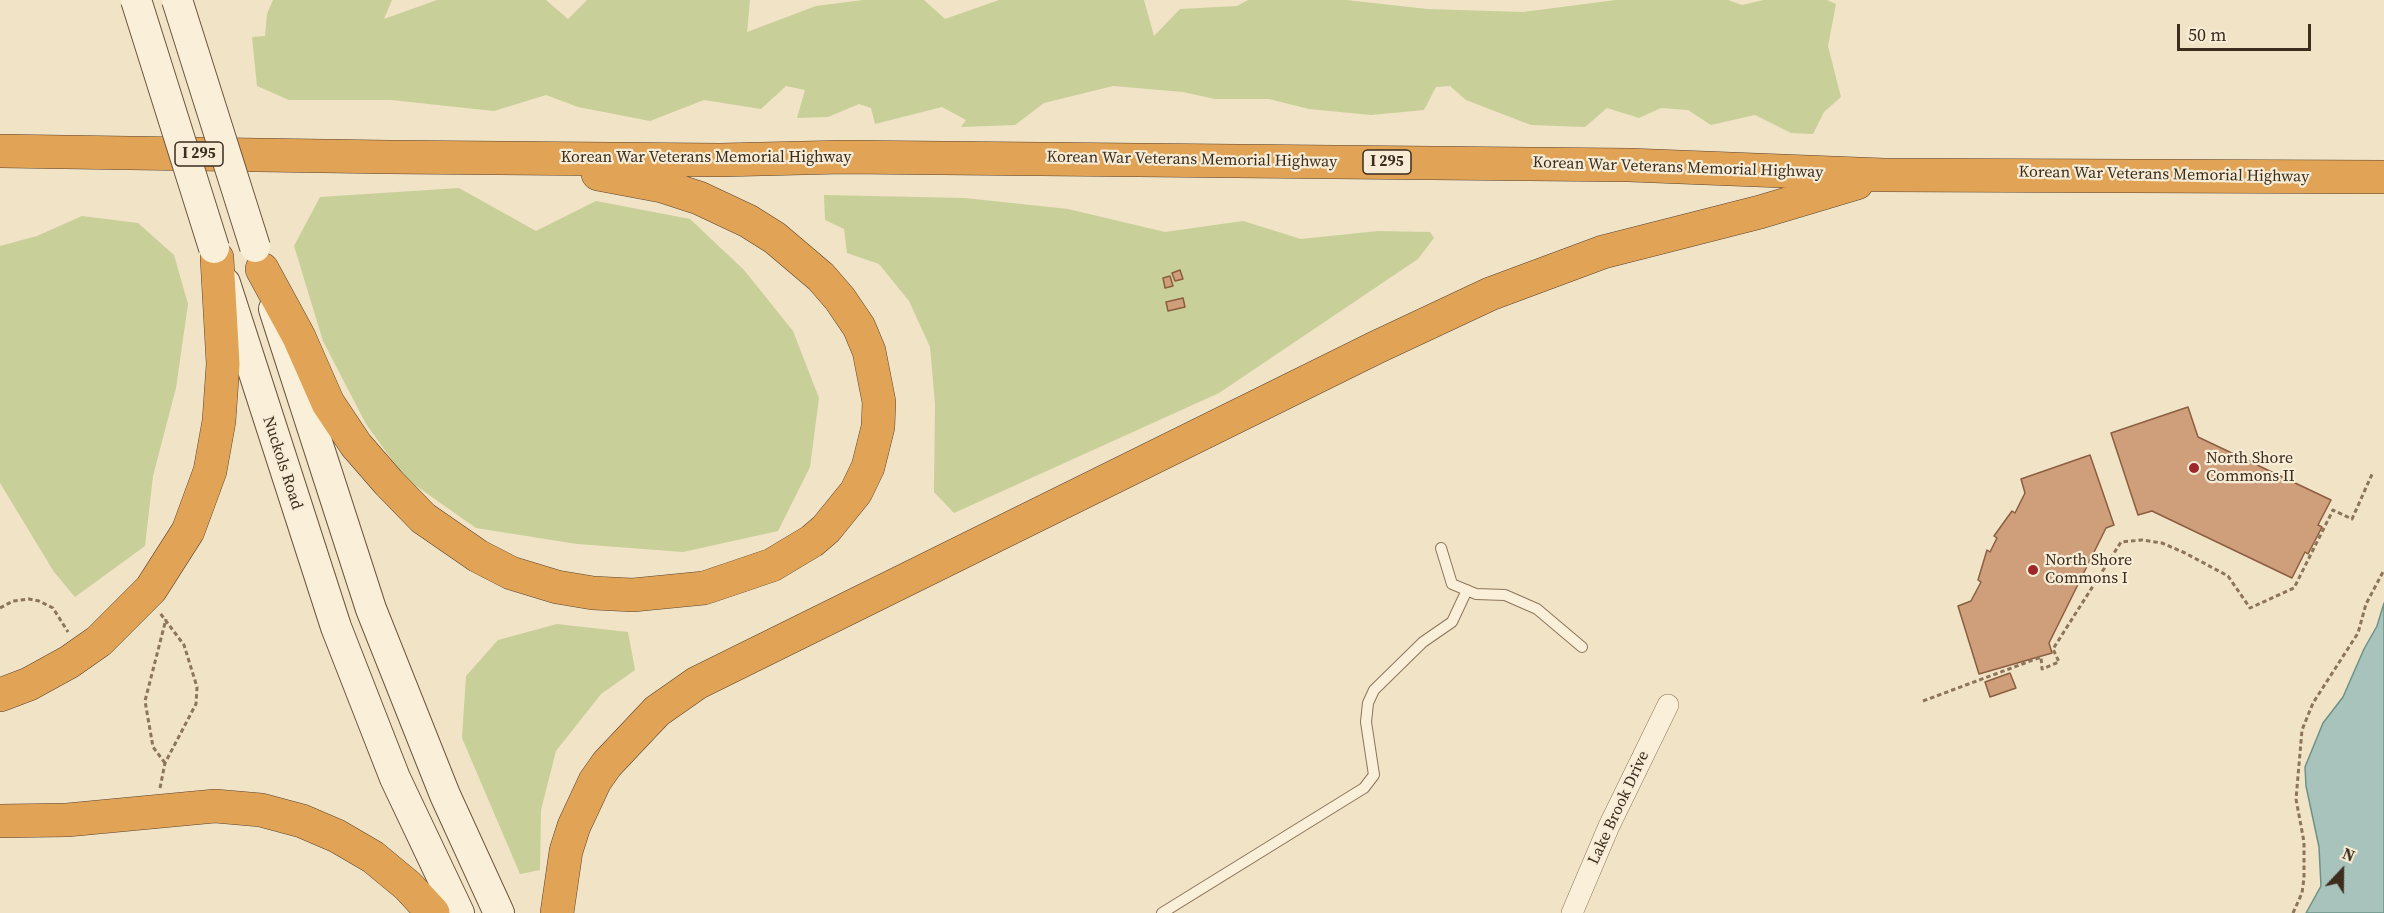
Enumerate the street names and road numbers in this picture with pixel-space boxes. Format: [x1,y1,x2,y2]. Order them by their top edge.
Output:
road number: I 295 [175,142,223,166]
street label: Korean War Veterans Memorial Highway [561,148,851,168]
street label: Korean War Veterans Memorial Highway [1047,148,1337,172]
road number: I 295 [1363,150,1411,174]
street label: Korean War Veterans Memorial Highway [1532,153,1824,183]
street label: Korean War Veterans Memorial Highway [2019,163,2309,187]
street label: Nuckols Road [258,414,306,512]
street label: Lake Brook Drive [1584,748,1654,868]

